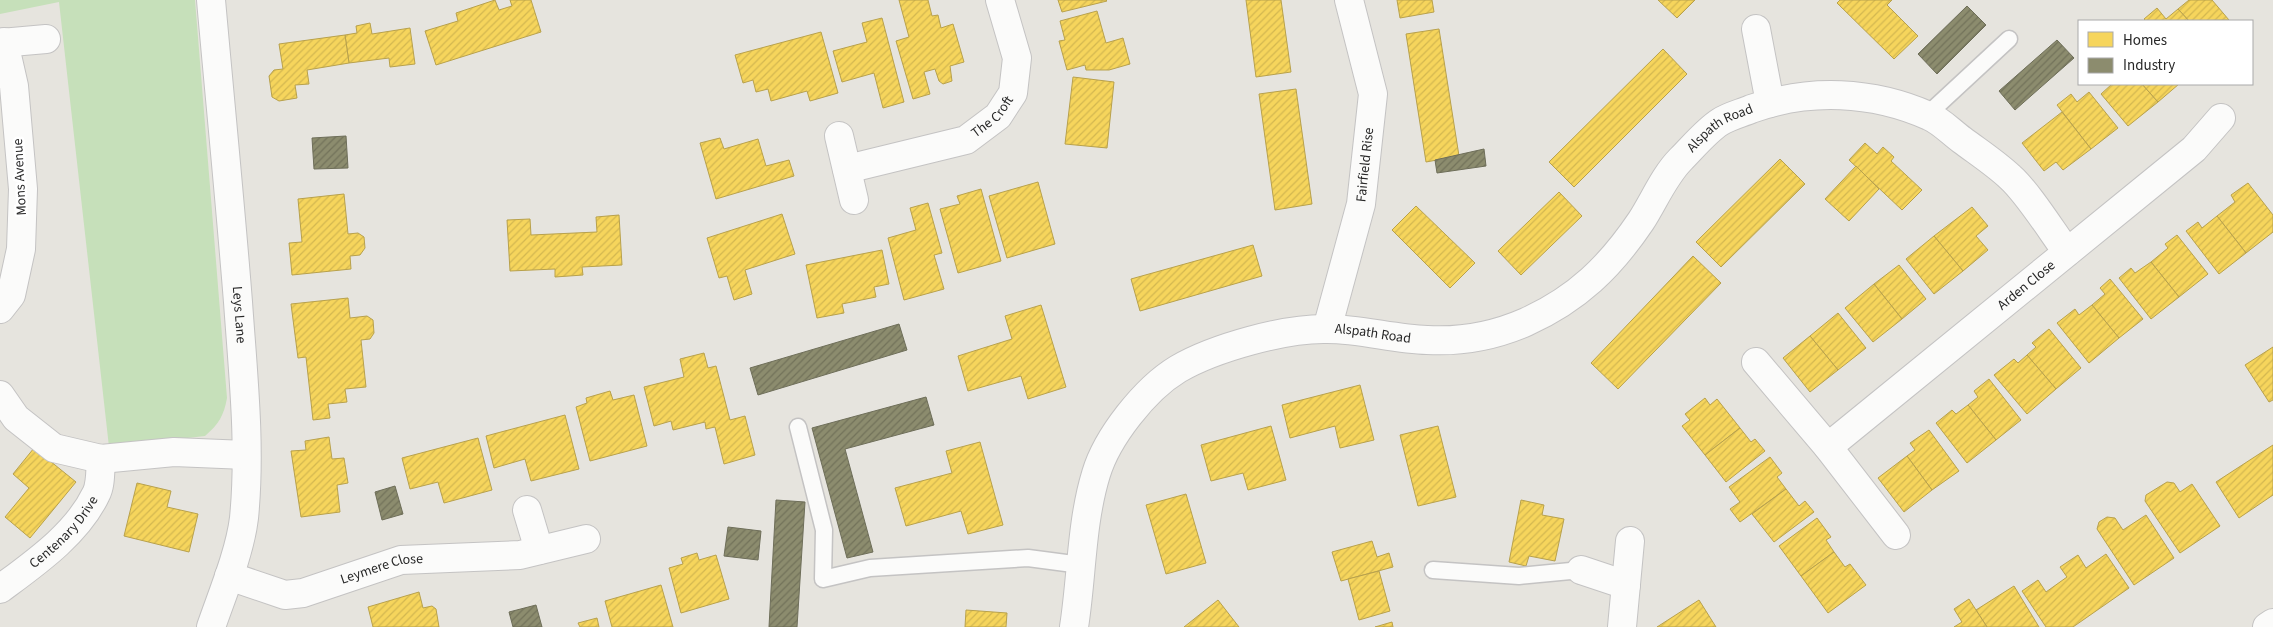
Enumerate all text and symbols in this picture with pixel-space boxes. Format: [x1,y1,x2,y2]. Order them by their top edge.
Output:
legend [2078,20,2253,85]
text: Homes [2123,30,2167,51]
text: Industry [2123,55,2175,76]
street label: The Croft [967,91,1019,143]
street label: Alspath Road [1682,99,1756,157]
street label: Fairfield Rise [1351,126,1379,203]
street label: Mons Avenue [8,138,32,216]
street label: Arden Close [1993,256,2060,315]
street label: Leys Lane [227,285,251,344]
street label: Alspath Road [1334,319,1412,349]
street label: Centenary Drive [25,492,103,573]
street label: Leymere Close [338,549,423,590]

